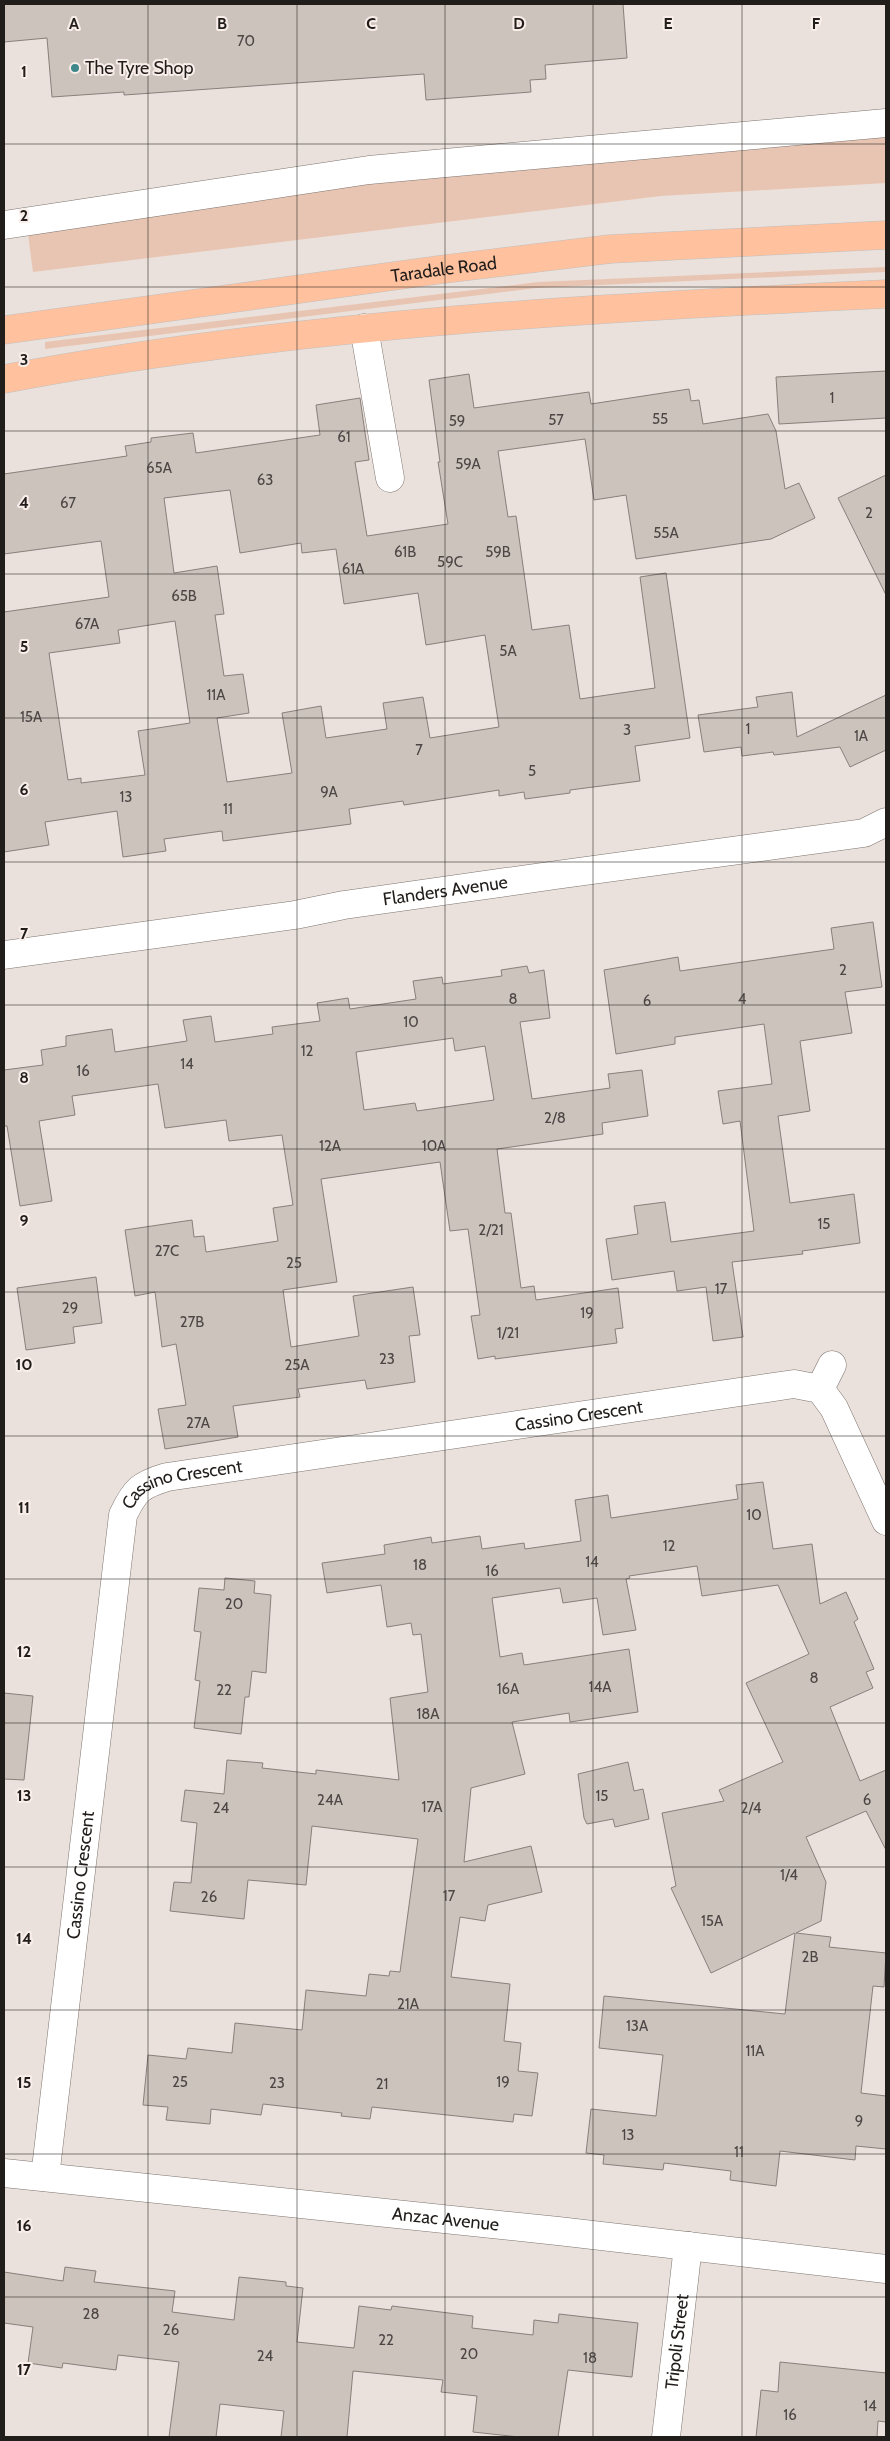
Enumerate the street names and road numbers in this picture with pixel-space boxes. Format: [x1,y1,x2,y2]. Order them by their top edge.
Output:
street label: Taradale Road [390,252,498,287]
street label: Flanders Avenue [381,871,509,910]
street label: Cassino Crescent [514,1396,644,1436]
street label: Cassino Crescent [117,1455,244,1513]
street label: Cassino Crescent [62,1810,99,1940]
street label: Anzac Avenue [391,2203,500,2236]
street label: Tripoli Street [661,2293,693,2391]

